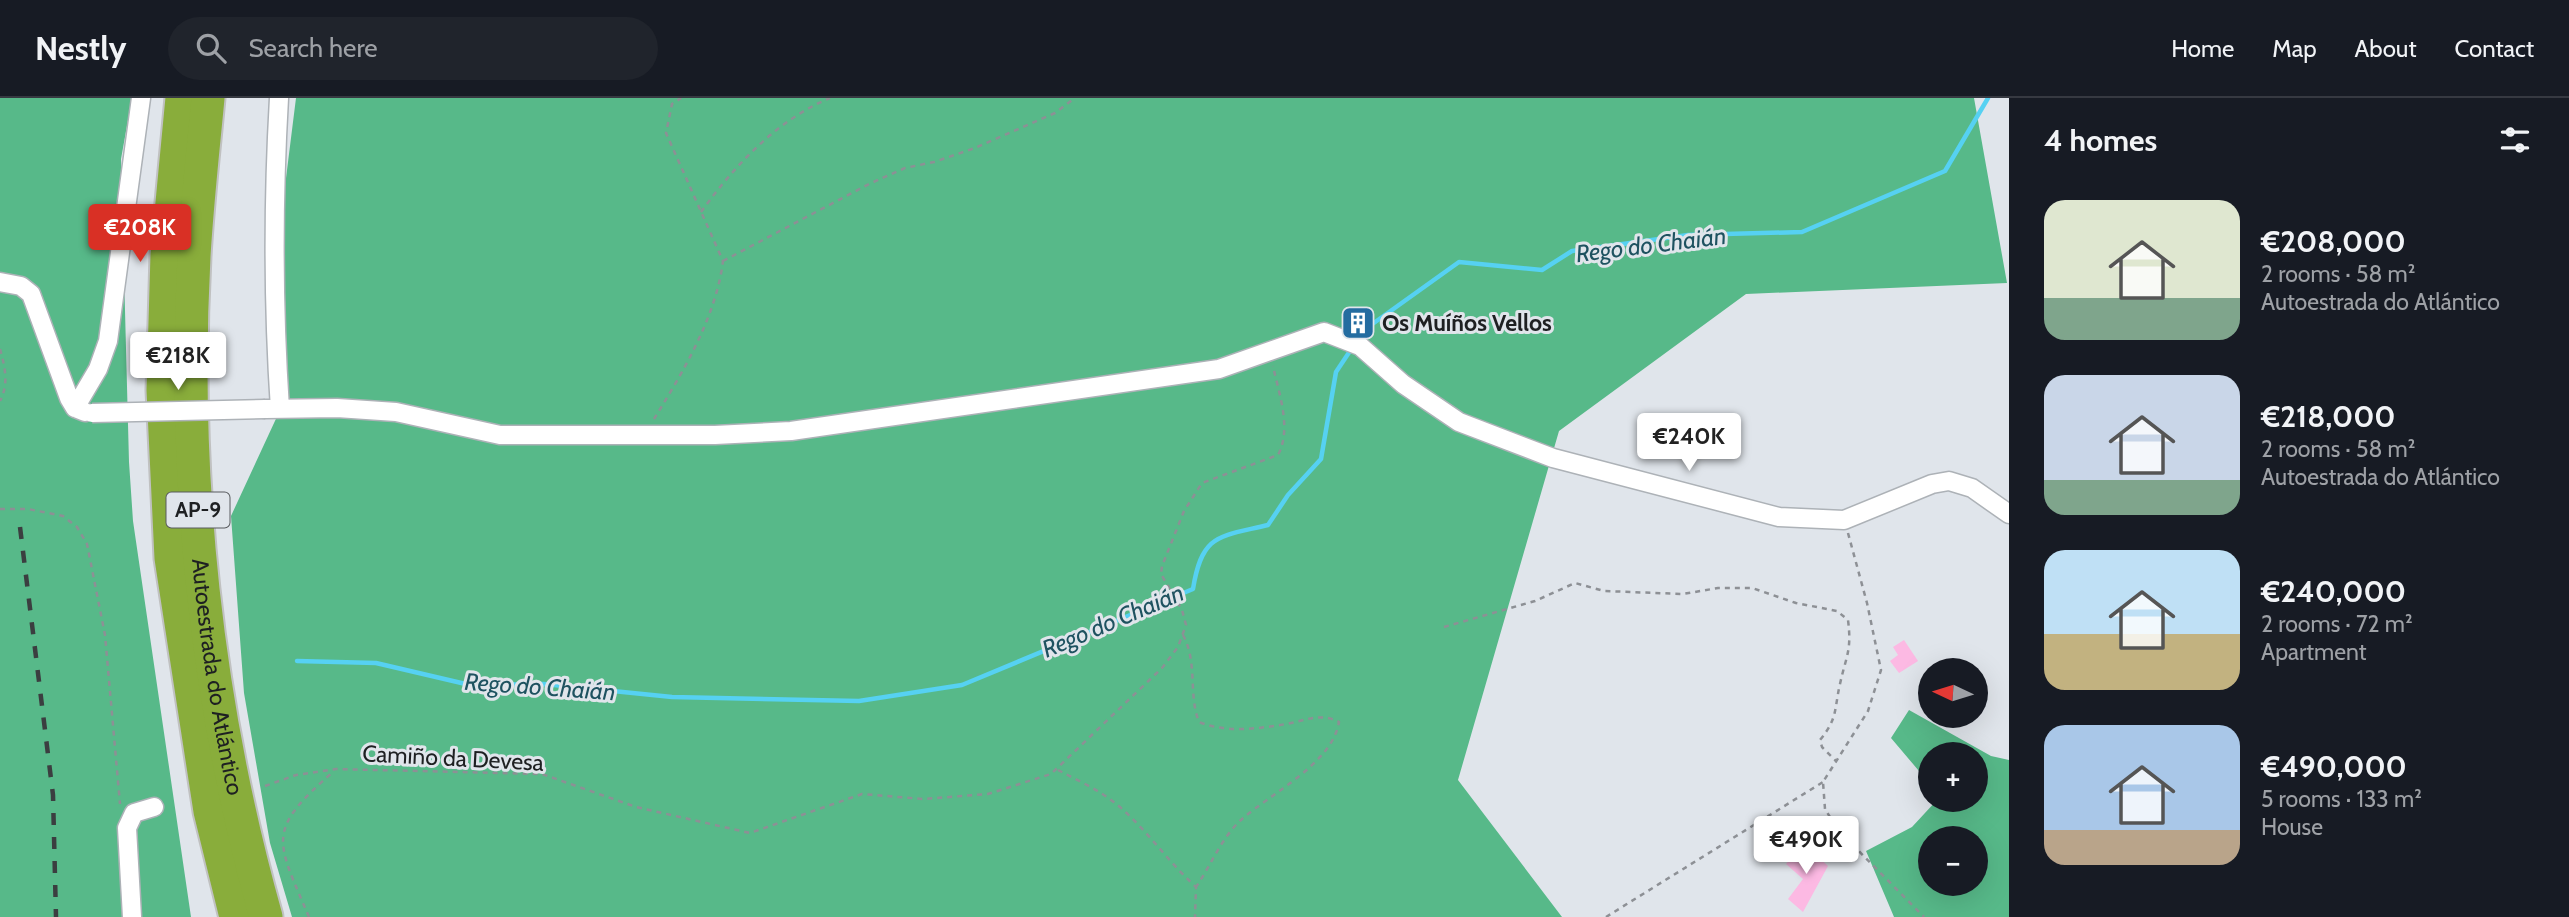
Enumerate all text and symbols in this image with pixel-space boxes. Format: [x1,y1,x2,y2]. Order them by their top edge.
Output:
search box [168,17,658,80]
text: Nestly [35,28,126,68]
icon: search [192,29,230,67]
text: Search here [248,32,378,64]
text: Home [2171,34,2234,63]
text: Map [2272,34,2317,63]
text: About [2355,34,2417,63]
text: Contact [2455,34,2534,63]
icon: filters [2496,121,2534,159]
text: 4 homes [2044,122,2157,159]
pin: €208K [91,204,189,264]
text: €208K [104,213,176,241]
water label: Rego do Chaián [1574,221,1728,268]
text: €208,000 [2261,223,2406,260]
icon: home [2100,228,2184,312]
text: 2 rooms · 58 m² [2261,260,2415,288]
text: Autoestrada do Atlántico [2261,288,2500,316]
building icon: Os Muíños Vellos [1339,304,1377,342]
place label: Os Muíños Vellos [1382,309,1552,337]
pin: €218K [129,332,227,392]
text: €218K [146,341,210,369]
text: €218,000 [2261,398,2396,435]
icon: home [2100,403,2184,487]
pin: €240K [1640,414,1738,473]
text: €240K [1653,422,1725,450]
text: 2 rooms · 58 m² [2261,435,2415,463]
text: Autoestrada do Atlántico [2261,463,2500,491]
road number: AP-9 [166,492,230,528]
street label: Autoestrada do Atlántico [186,557,250,798]
text: €240,000 [2261,573,2406,610]
water label: Rego do Chaián [1038,578,1188,663]
icon: home [2100,578,2184,662]
text: 2 rooms · 72 m² [2261,610,2413,638]
text: Apartment [2261,638,2366,666]
north arrow [1918,658,1988,728]
map controls [1918,658,1988,896]
water label: Rego do Chaián [464,667,616,706]
street label: Camiño da Devesa [362,739,544,777]
button: + [1918,742,1988,812]
text: €490,000 [2261,748,2407,785]
icon: home [2100,753,2184,837]
text: 5 rooms · 133 m² [2261,785,2422,813]
text: House [2261,813,2323,841]
pin: €490K [1757,816,1855,876]
text: €490K [1770,825,1842,853]
button: − [1918,826,1988,896]

